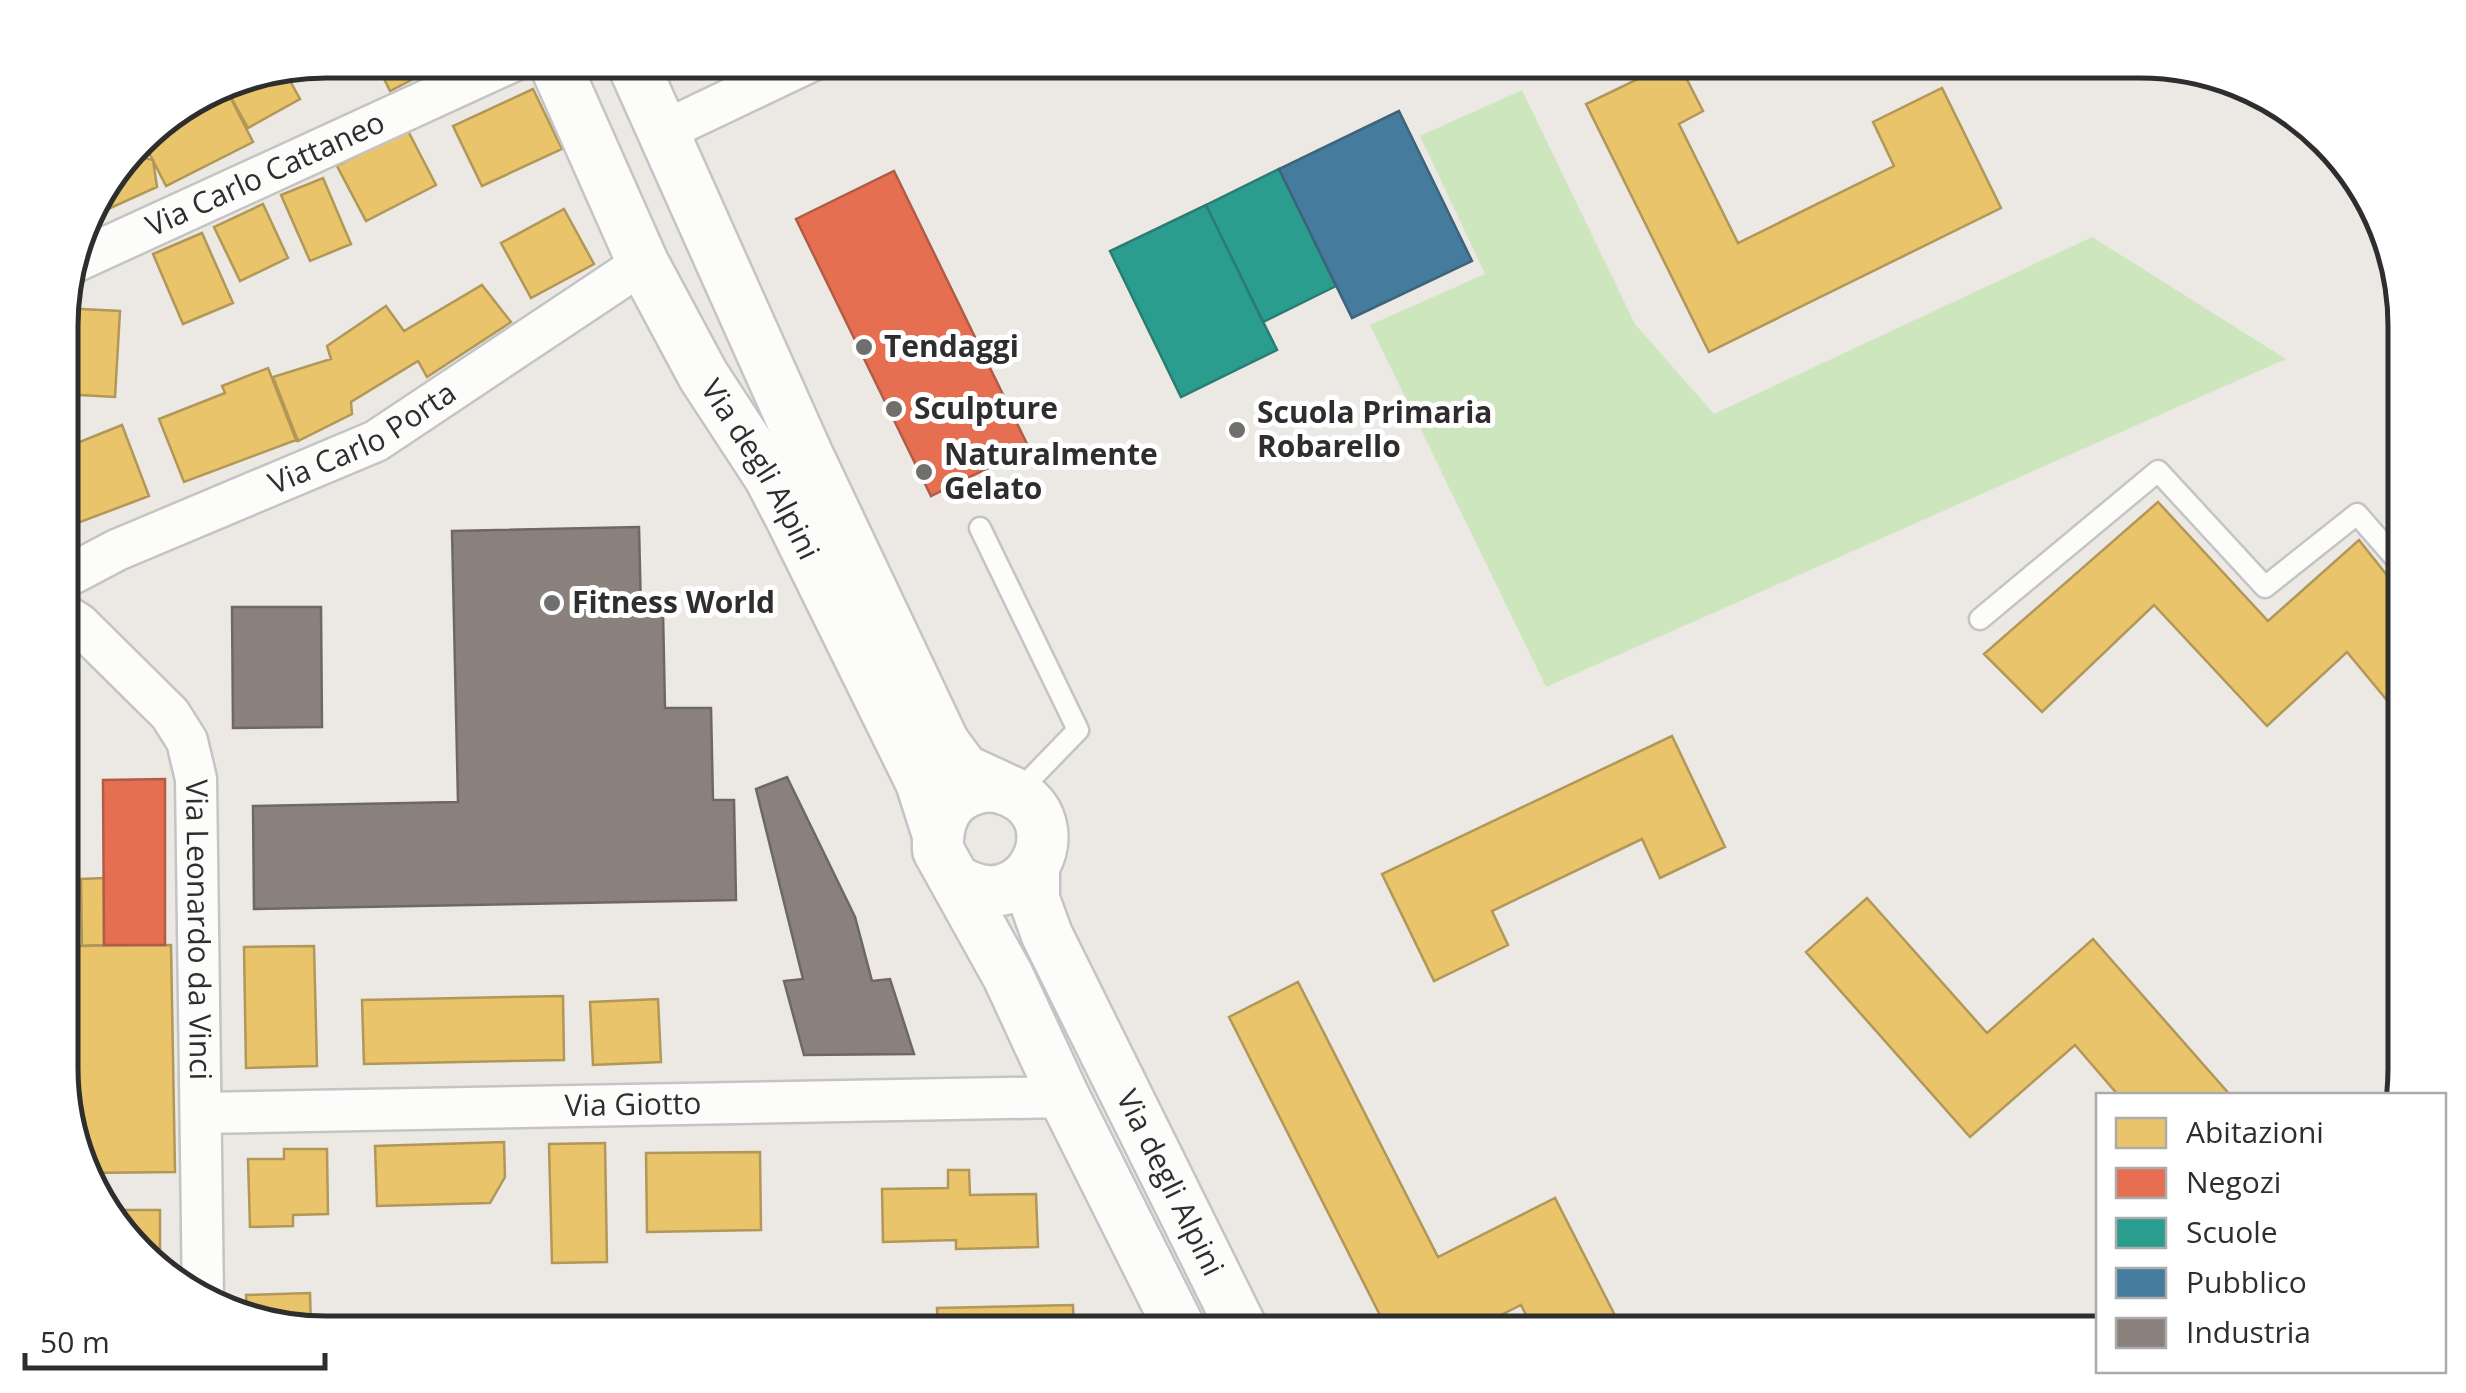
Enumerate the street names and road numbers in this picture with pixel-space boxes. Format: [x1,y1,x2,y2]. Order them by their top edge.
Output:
street label: Via Carlo Cattaneo [139,101,391,245]
street label: Via degli Alpini [692,371,830,566]
street label: Via Carlo Porta [262,372,463,503]
street label: Via Leonardo da Vinci [177,779,222,1080]
street label: Via Giotto [564,1082,702,1125]
street label: Via degli Alpini [1108,1082,1234,1282]

